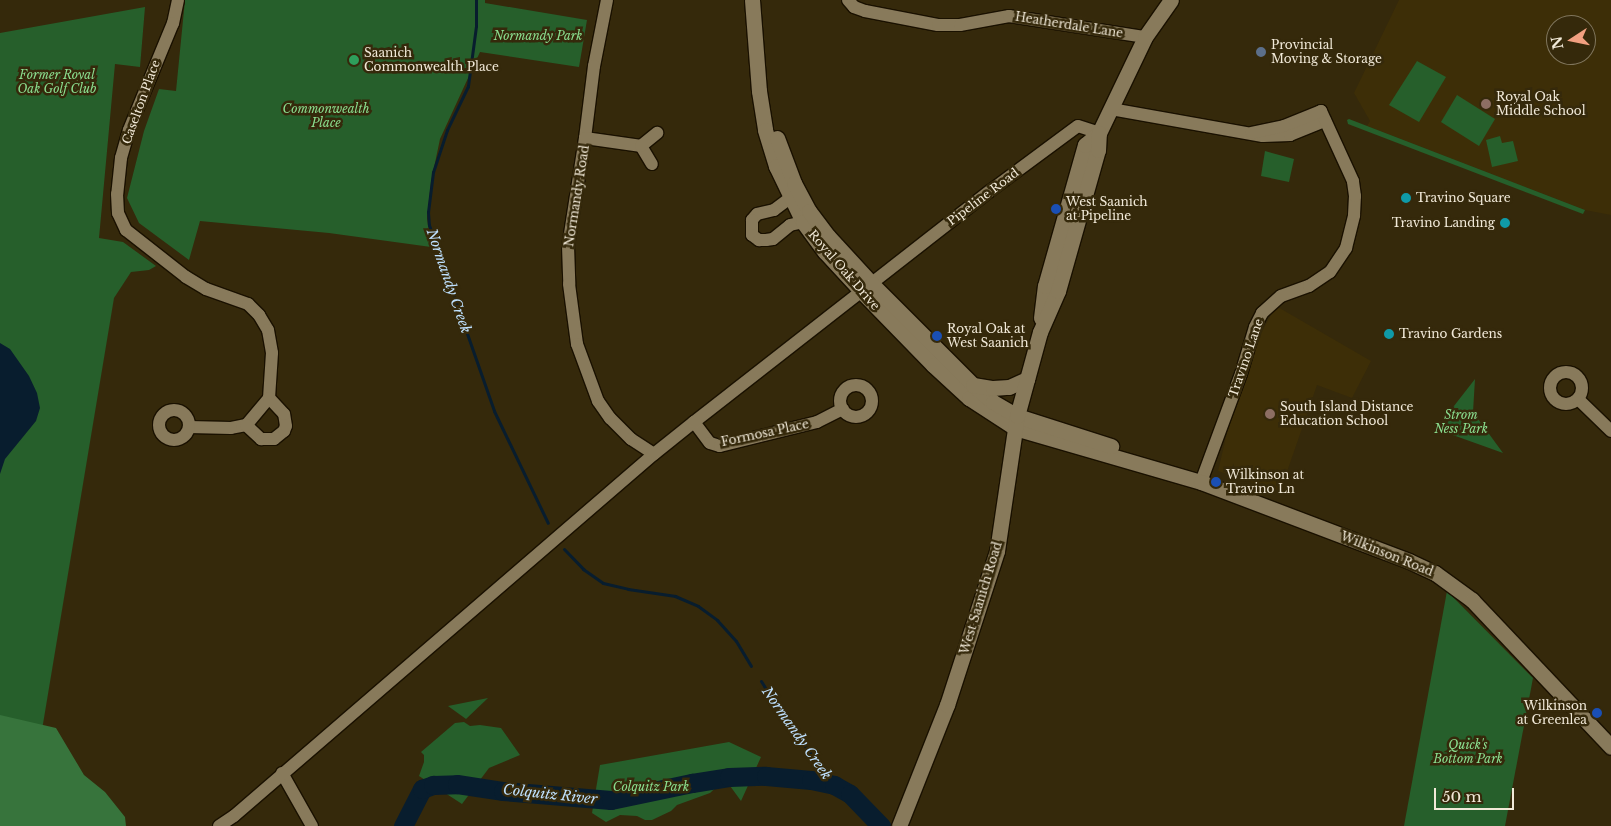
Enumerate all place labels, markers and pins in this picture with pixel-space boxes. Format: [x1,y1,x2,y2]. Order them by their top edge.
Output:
place label: Provincial Moving & Storage [1271,38,1382,66]
place label: Saanich Commonwealth Place [364,46,499,74]
marker: Provincial Moving & Storage [1255,46,1267,58]
marker: Saanich Commonwealth Place [348,54,360,66]
place label: Royal Oak Middle School [1496,90,1586,118]
marker: Royal Oak Middle School [1480,98,1492,110]
place label: Travino Square [1416,191,1511,205]
marker: Travino Square [1400,192,1412,204]
place label: West Saanich at Pipeline [1066,195,1148,223]
marker: West Saanich at Pipeline [1050,203,1062,215]
place label: Travino Landing [1392,216,1495,230]
marker: Travino Landing [1499,217,1511,229]
place label: Royal Oak at West Saanich [947,322,1029,350]
place label: Travino Gardens [1399,327,1502,341]
marker: Travino Gardens [1383,328,1395,340]
marker: Royal Oak at West Saanich [931,330,943,342]
place label: South Island Distance Education School [1280,400,1413,428]
marker: South Island Distance Education School [1264,408,1276,420]
place label: Wilkinson at Travino Ln [1226,468,1304,496]
marker: Wilkinson at Travino Ln [1210,476,1222,488]
place label: Wilkinson at Greenlea [1517,699,1587,727]
marker: Wilkinson at Greenlea [1591,707,1603,719]

